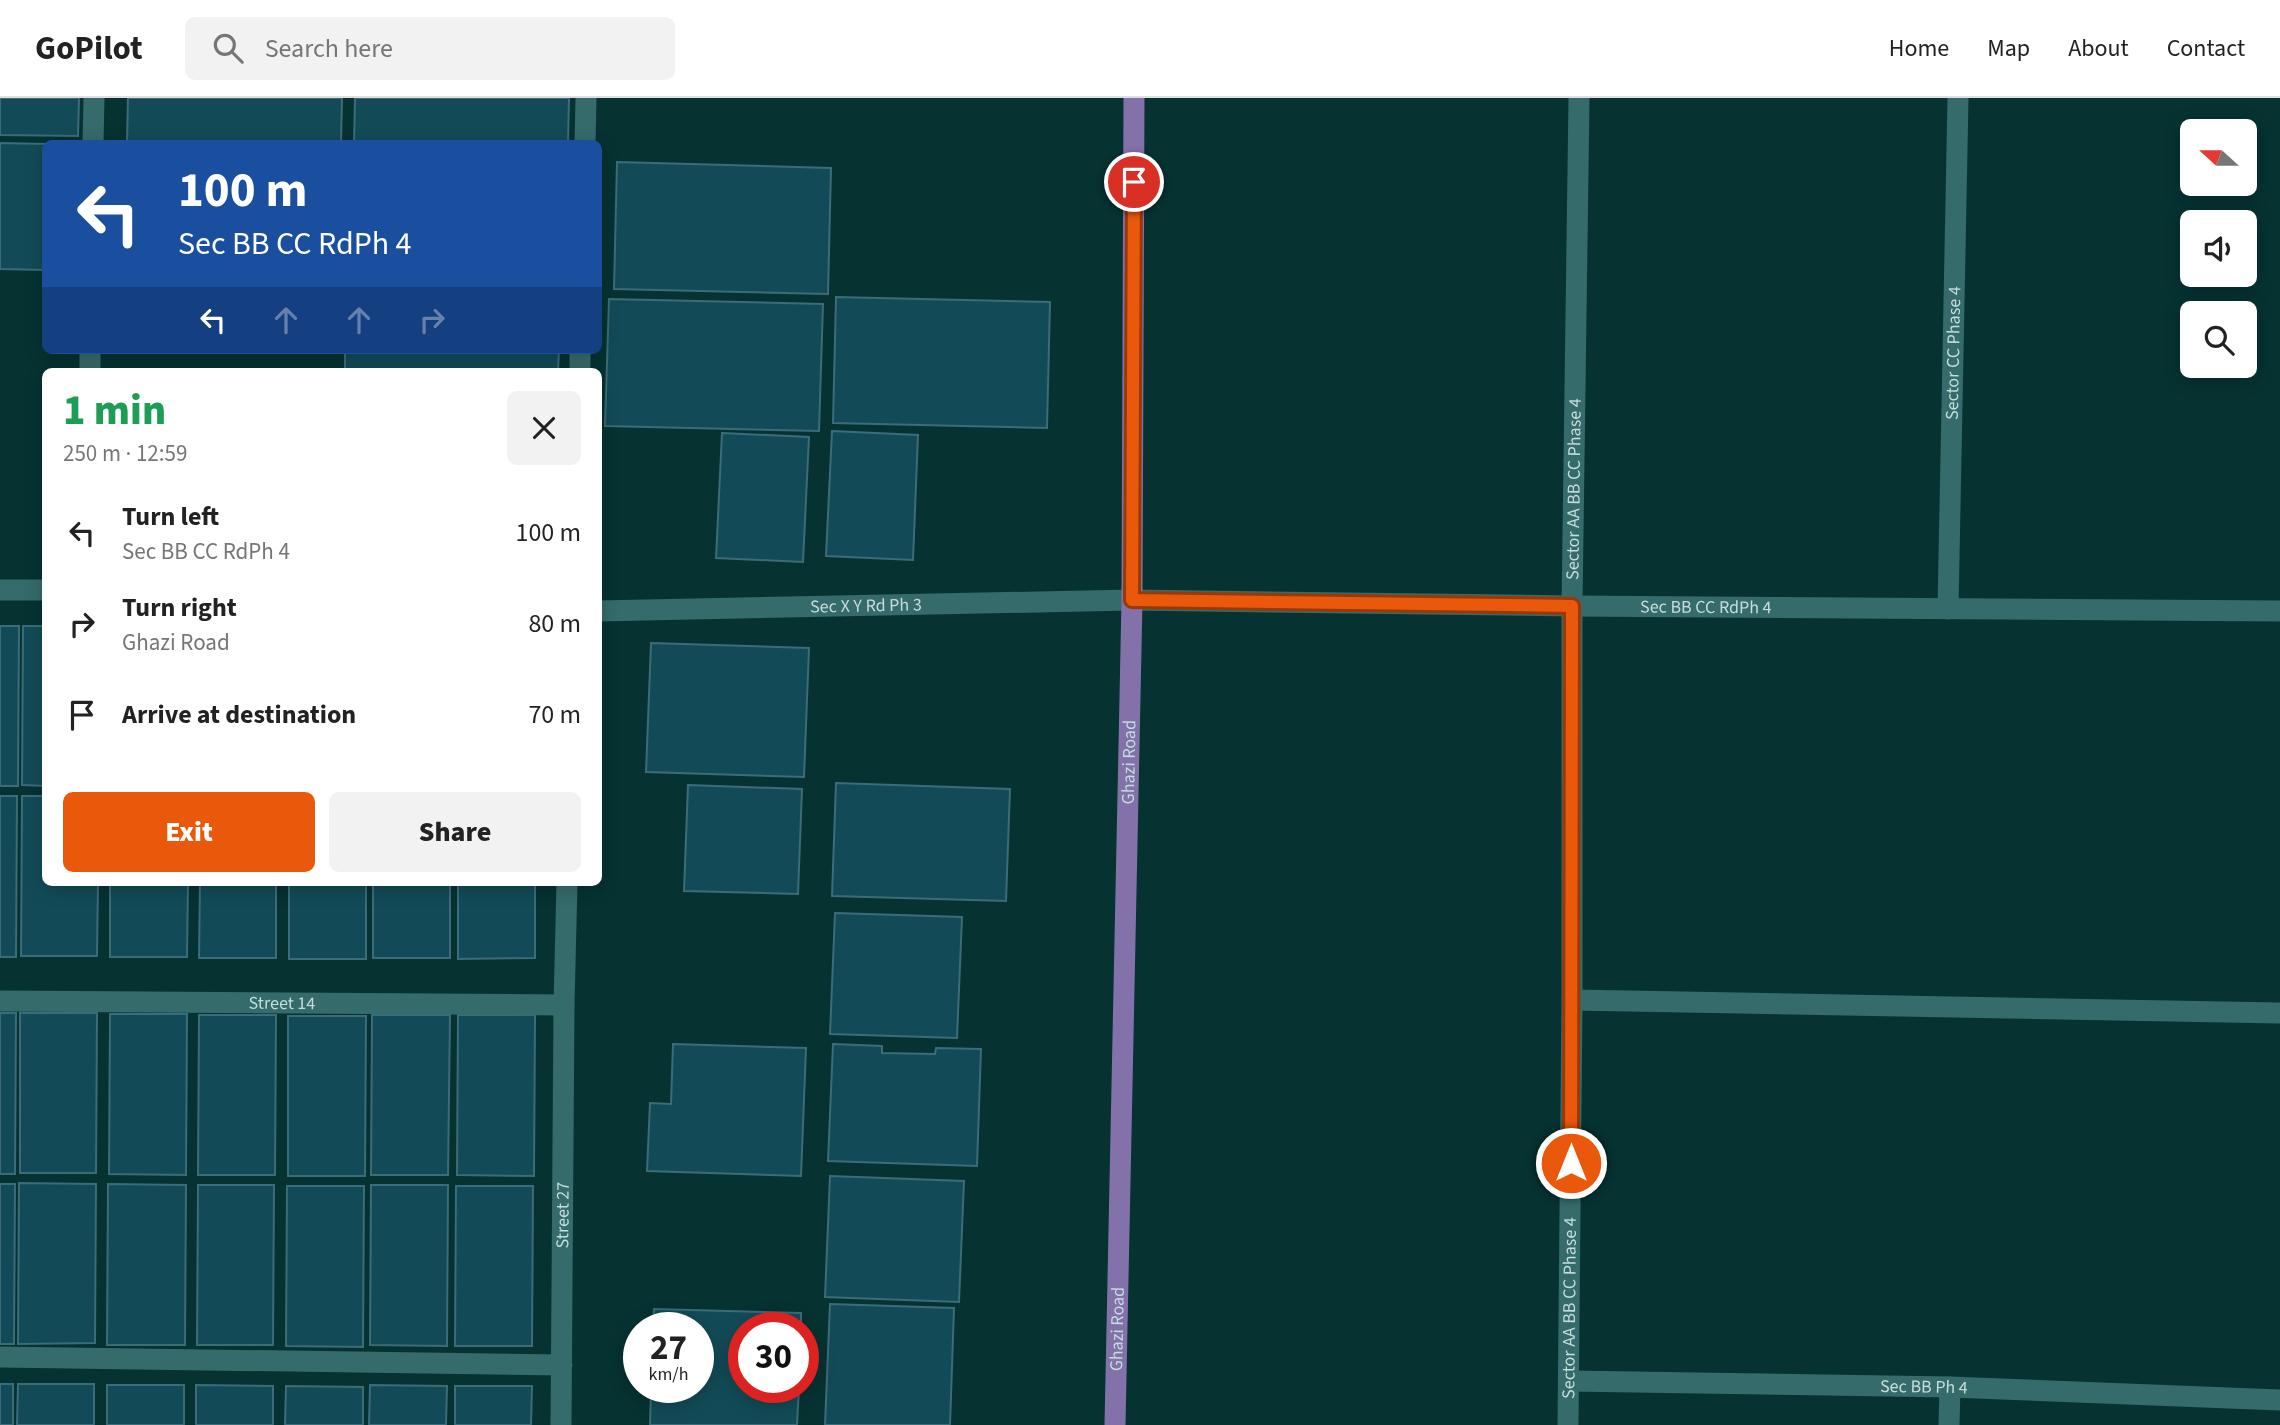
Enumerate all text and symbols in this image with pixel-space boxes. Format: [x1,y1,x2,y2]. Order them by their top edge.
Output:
search box [185,17,675,80]
text: GoPilot [35,25,143,72]
icon: search [209,29,247,67]
text: Search here [265,30,393,67]
text: Home [1889,31,1949,66]
text: Map [1987,31,2030,66]
text: About [2068,31,2129,66]
text: Contact [2167,31,2245,66]
north arrow [2180,119,2258,196]
map controls [2180,119,2257,378]
pin [1104,152,1164,212]
text: 100 m [178,156,307,226]
icon: arrive [1115,163,1153,201]
icon: left [63,168,154,259]
button: sound [2180,210,2257,287]
text: Sec BB CC RdPh 4 [178,221,412,267]
street label: Sector CC Phase 4 [1939,286,1967,420]
icon: left [194,301,232,339]
icon: ahead [267,301,305,339]
icon: ahead [340,301,378,339]
icon: right [413,301,451,339]
button: search [2180,301,2257,378]
text: 1 min [63,381,166,441]
button: close [507,391,581,465]
street label: Sector AA BB CC Phase 4 [1560,398,1587,580]
text: 250 m · 12:59 [63,437,187,470]
text: Turn left [122,498,219,535]
icon: left [63,514,101,552]
text: 100 m [515,514,581,551]
text: Sec BB CC RdPh 4 [122,535,290,568]
text: Turn right [122,589,237,626]
street label: Sec X Y Rd Ph 3 [810,592,922,619]
street label: Sec BB CC RdPh 4 [1640,594,1772,620]
icon: right [63,605,101,643]
text: 80 m [528,605,581,642]
text: Ghazi Road [122,626,230,659]
icon: arrive [63,696,101,734]
text: Arrive at destination [122,696,356,733]
text: 70 m [528,696,581,733]
street label: Ghazi Road [1115,720,1142,805]
button: Exit [63,792,315,872]
button: Share [329,792,581,872]
street label: Street 14 [249,990,315,1016]
position arrow [1534,1126,1608,1200]
street label: Street 27 [550,1182,575,1248]
street label: Sector AA BB CC Phase 4 [1556,1217,1582,1399]
street label: Ghazi Road [1104,1287,1130,1371]
speed limit sign: 30 [728,1312,819,1403]
text: 27 [650,1323,687,1373]
text: km/h [649,1362,688,1387]
street label: Sec BB Ph 4 [1880,1373,1968,1400]

